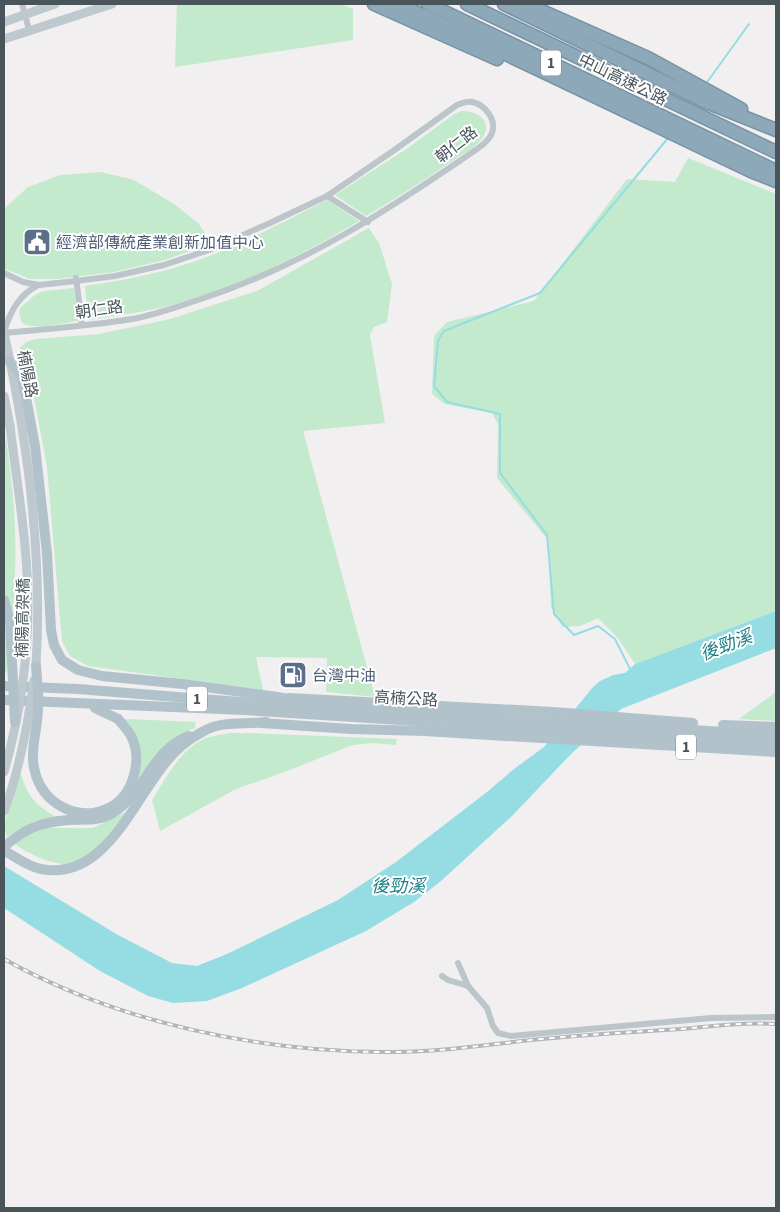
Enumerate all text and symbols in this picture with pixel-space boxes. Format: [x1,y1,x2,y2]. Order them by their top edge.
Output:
street label: 中山高速公路 [575,49,671,111]
road number: 1 [541,50,561,76]
street label: 朝仁路 [431,121,482,168]
public building icon: 經濟部傳統產業創新加值中心 [22,227,52,257]
place label: 經濟部傳統產業創新加值中心 [56,232,264,254]
street label: 朝仁路 [74,296,124,324]
street label: 楠陽路 [12,349,42,400]
street label: 楠陽高架橋 [11,578,35,658]
water label: 後勁溪 [696,623,759,667]
fuel station icon: 台灣中油 [278,660,308,690]
place label: 台灣中油 [312,665,376,687]
road number: 1 [187,686,207,712]
street label: 高楠公路 [373,686,438,712]
road number: 1 [676,734,696,760]
water label: 後勁溪 [371,874,428,899]

